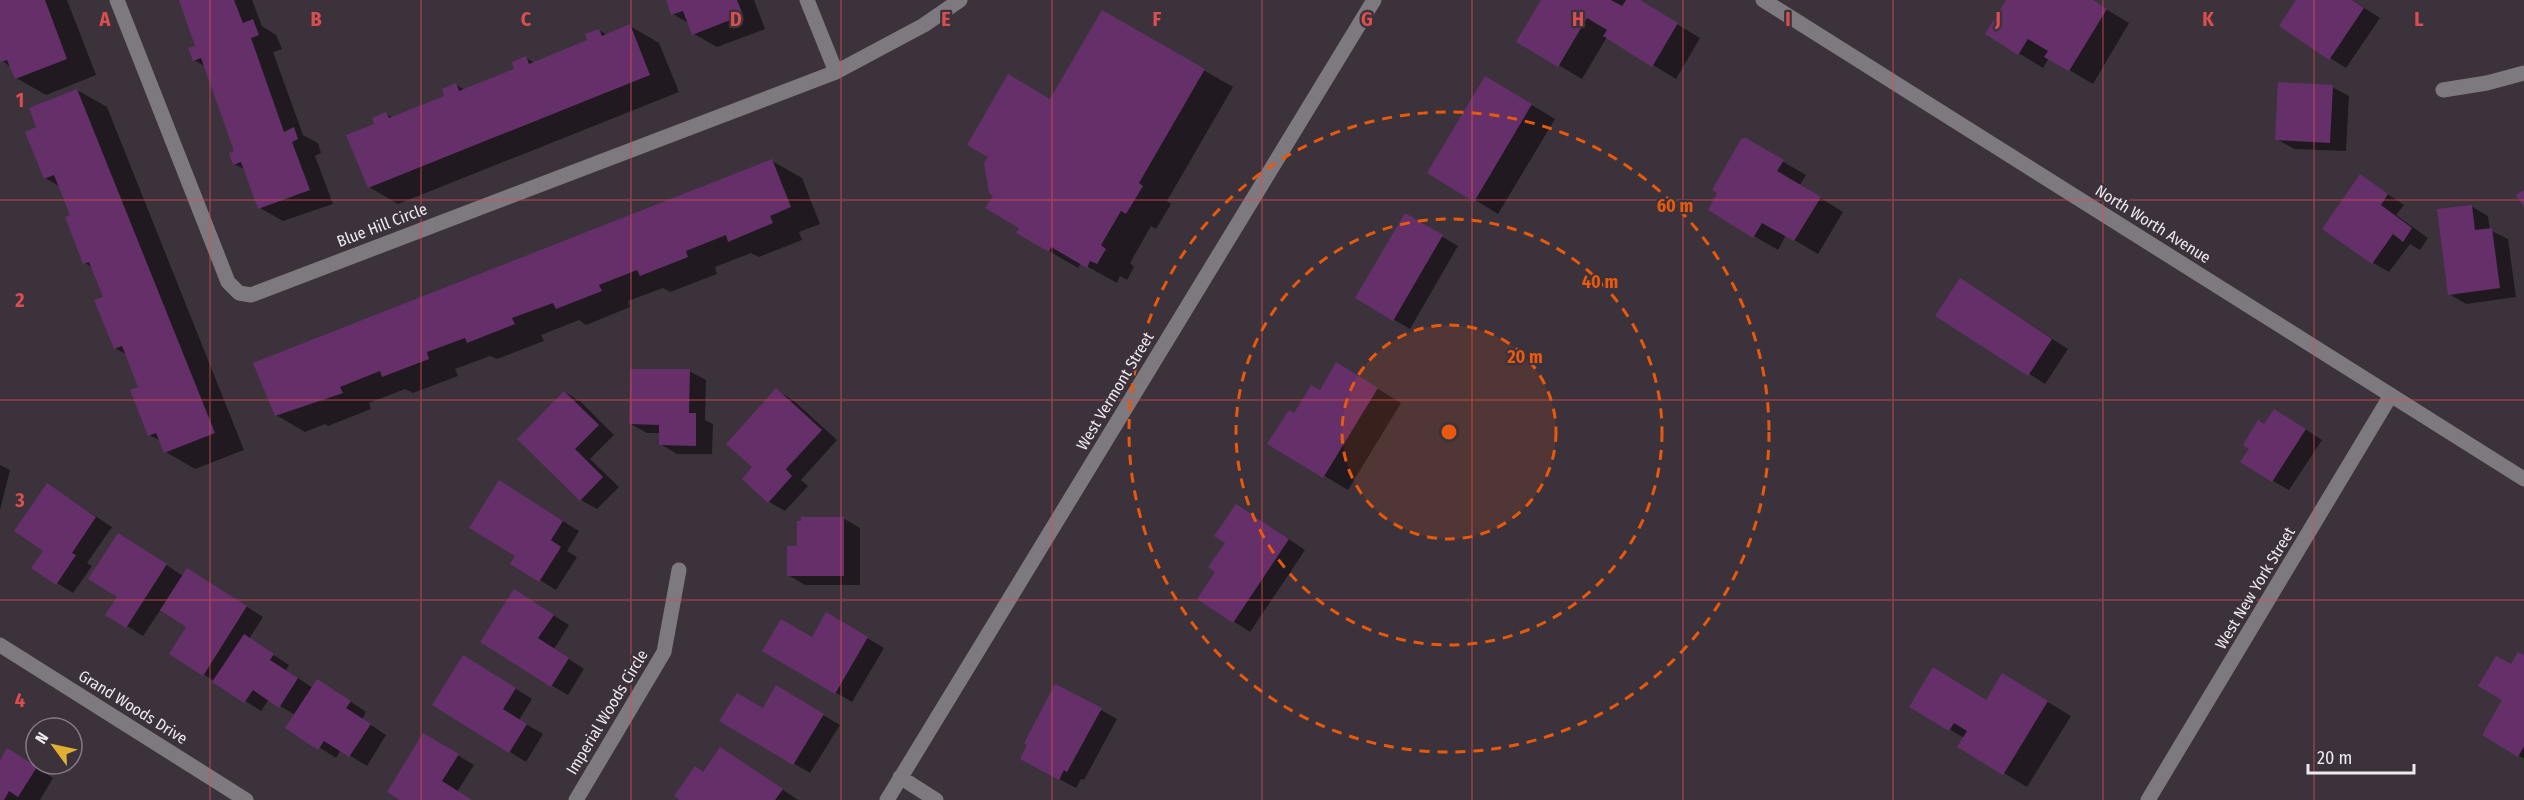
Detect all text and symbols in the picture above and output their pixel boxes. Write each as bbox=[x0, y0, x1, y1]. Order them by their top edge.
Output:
text: A bbox=[99, 7, 112, 31]
text: B bbox=[310, 7, 322, 31]
text: C bbox=[521, 7, 532, 31]
text: D bbox=[730, 7, 742, 31]
text: E bbox=[941, 7, 951, 31]
text: F bbox=[1153, 7, 1162, 31]
text: G bbox=[1361, 7, 1373, 31]
text: H bbox=[1572, 7, 1584, 31]
text: I bbox=[1785, 7, 1791, 31]
text: J bbox=[1994, 7, 2001, 31]
text: K bbox=[2202, 7, 2214, 31]
text: L bbox=[2414, 7, 2424, 31]
text: 1 bbox=[16, 88, 24, 112]
street label: North Worth Avenue bbox=[2092, 181, 2214, 267]
text: 60 m bbox=[1657, 195, 1693, 217]
street label: Blue Hill Circle bbox=[334, 199, 430, 251]
text: 40 m bbox=[1582, 271, 1618, 293]
text: 2 bbox=[14, 288, 25, 312]
street label: West Vermont Street bbox=[1072, 328, 1158, 453]
text: 20 m bbox=[1506, 346, 1543, 368]
centre of rings bbox=[1439, 422, 1459, 442]
text: 3 bbox=[14, 488, 25, 512]
street label: West New York Street bbox=[2211, 523, 2299, 652]
street label: Imperial Woods Circle bbox=[562, 646, 652, 778]
street label: Grand Woods Drive bbox=[75, 666, 191, 748]
text: 4 bbox=[15, 688, 25, 712]
north arrow bbox=[24, 716, 84, 776]
text: N bbox=[31, 729, 52, 747]
scale bar bbox=[2308, 737, 2414, 775]
text: 20 m bbox=[2317, 747, 2352, 769]

